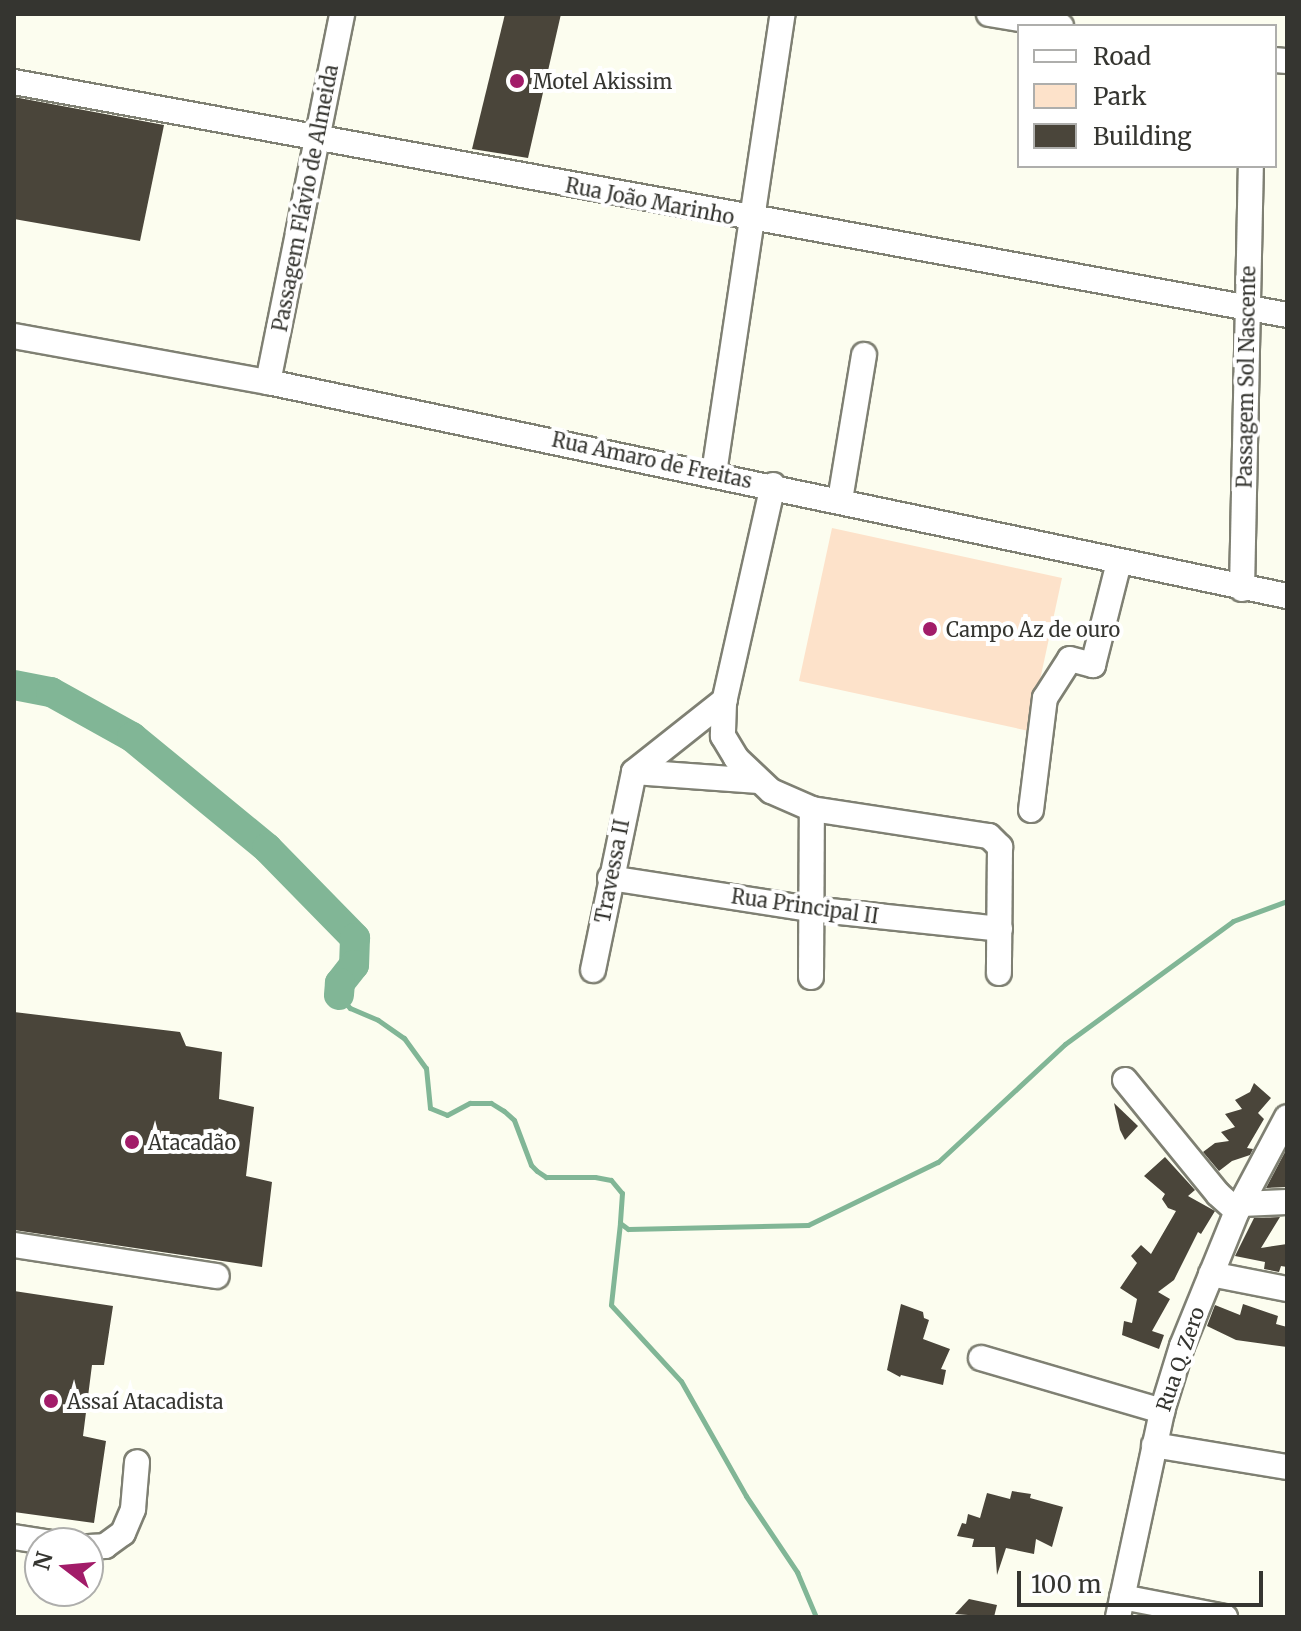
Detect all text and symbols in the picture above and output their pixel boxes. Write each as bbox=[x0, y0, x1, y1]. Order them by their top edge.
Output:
legend bbox=[1017, 24, 1277, 168]
text: Road bbox=[1093, 41, 1151, 72]
street label: Passagem Flávio de Almeida bbox=[267, 62, 343, 334]
place label: Motel Akissim bbox=[533, 69, 672, 93]
marker: Motel Akissim bbox=[508, 72, 526, 90]
text: Park bbox=[1093, 81, 1146, 112]
text: Building bbox=[1093, 121, 1192, 152]
street label: Rua João Marinho bbox=[563, 173, 737, 229]
street label: Passagem Sol Nascente bbox=[1232, 266, 1260, 488]
street label: Rua Amaro de Freitas bbox=[550, 427, 754, 493]
place label: Campo Az de ouro bbox=[946, 617, 1120, 641]
marker: Campo Az de ouro bbox=[921, 620, 939, 638]
street label: Travessa II bbox=[590, 817, 634, 925]
street label: Rua Principal II bbox=[730, 884, 880, 928]
place label: Atacadão bbox=[148, 1130, 236, 1154]
marker: Atacadão bbox=[123, 1133, 141, 1151]
street label: Rua Q. Zero bbox=[1151, 1304, 1209, 1414]
place label: Assaí Atacadista bbox=[67, 1389, 224, 1413]
marker: Assaí Atacadista bbox=[42, 1392, 60, 1410]
north arrow bbox=[24, 1527, 104, 1607]
text: N bbox=[27, 1549, 59, 1573]
scale bar bbox=[1021, 1555, 1267, 1605]
text: 100 m bbox=[1031, 1569, 1101, 1600]

